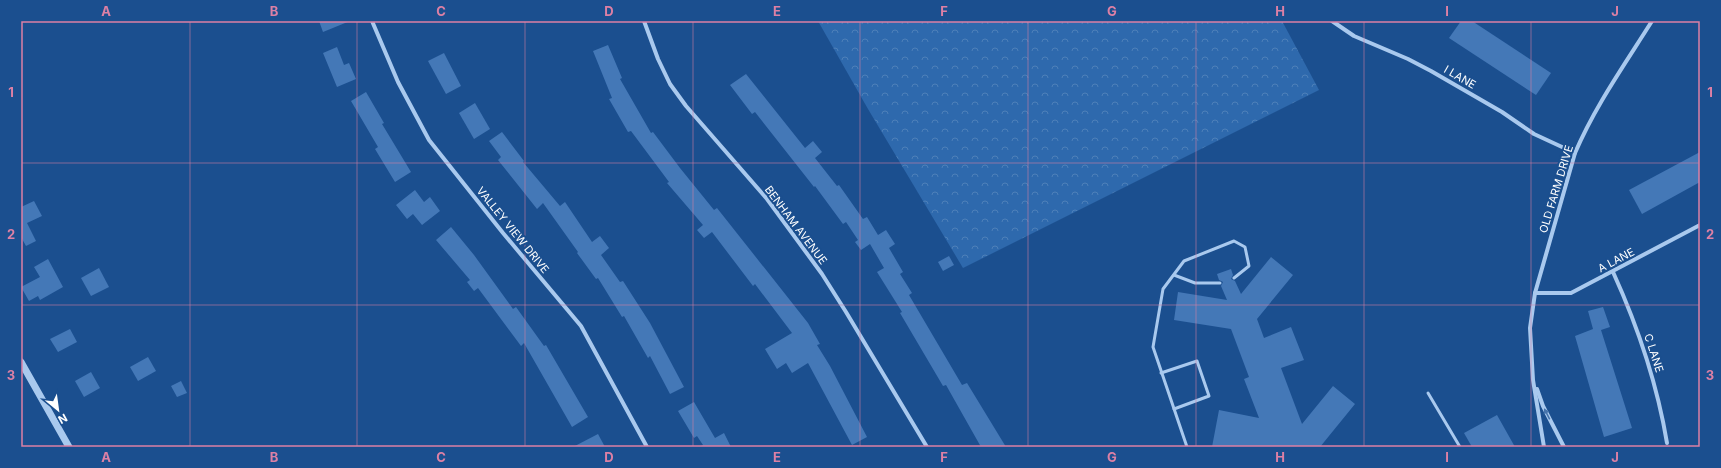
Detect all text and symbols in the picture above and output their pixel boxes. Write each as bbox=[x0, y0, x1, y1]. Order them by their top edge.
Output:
text: A bbox=[101, 3, 111, 19]
text: B bbox=[270, 3, 279, 19]
text: C bbox=[436, 3, 446, 19]
text: D bbox=[604, 3, 614, 19]
text: E bbox=[773, 3, 781, 19]
text: F bbox=[940, 3, 948, 19]
text: G bbox=[1107, 3, 1117, 19]
text: H bbox=[1275, 3, 1285, 19]
text: I bbox=[1445, 3, 1449, 19]
text: J bbox=[1611, 3, 1619, 19]
street label: I LANE bbox=[1441, 62, 1479, 92]
text: 1 bbox=[8, 84, 14, 100]
text: 1 bbox=[1707, 84, 1713, 100]
street label: OLD FARM DRIVE bbox=[1536, 143, 1576, 235]
street label: BENHAM AVENUE bbox=[762, 183, 830, 267]
street label: VALLEY VIEW DRIVE bbox=[474, 184, 552, 276]
text: 2 bbox=[7, 226, 15, 242]
text: 2 bbox=[1706, 226, 1714, 242]
street label: A LANE bbox=[1595, 245, 1637, 275]
street label: C LANE bbox=[1641, 332, 1667, 374]
text: 3 bbox=[7, 367, 15, 383]
text: 3 bbox=[1706, 367, 1714, 383]
north arrow bbox=[38, 390, 78, 430]
one-way arrow bbox=[1544, 408, 1550, 420]
text: N bbox=[56, 411, 70, 427]
text: A bbox=[101, 449, 111, 465]
text: B bbox=[270, 449, 279, 465]
text: C bbox=[436, 449, 446, 465]
text: D bbox=[604, 449, 614, 465]
text: E bbox=[773, 449, 781, 465]
text: F bbox=[940, 449, 948, 465]
text: G bbox=[1107, 449, 1117, 465]
text: H bbox=[1275, 449, 1285, 465]
text: I bbox=[1445, 449, 1449, 465]
text: J bbox=[1611, 449, 1619, 465]

